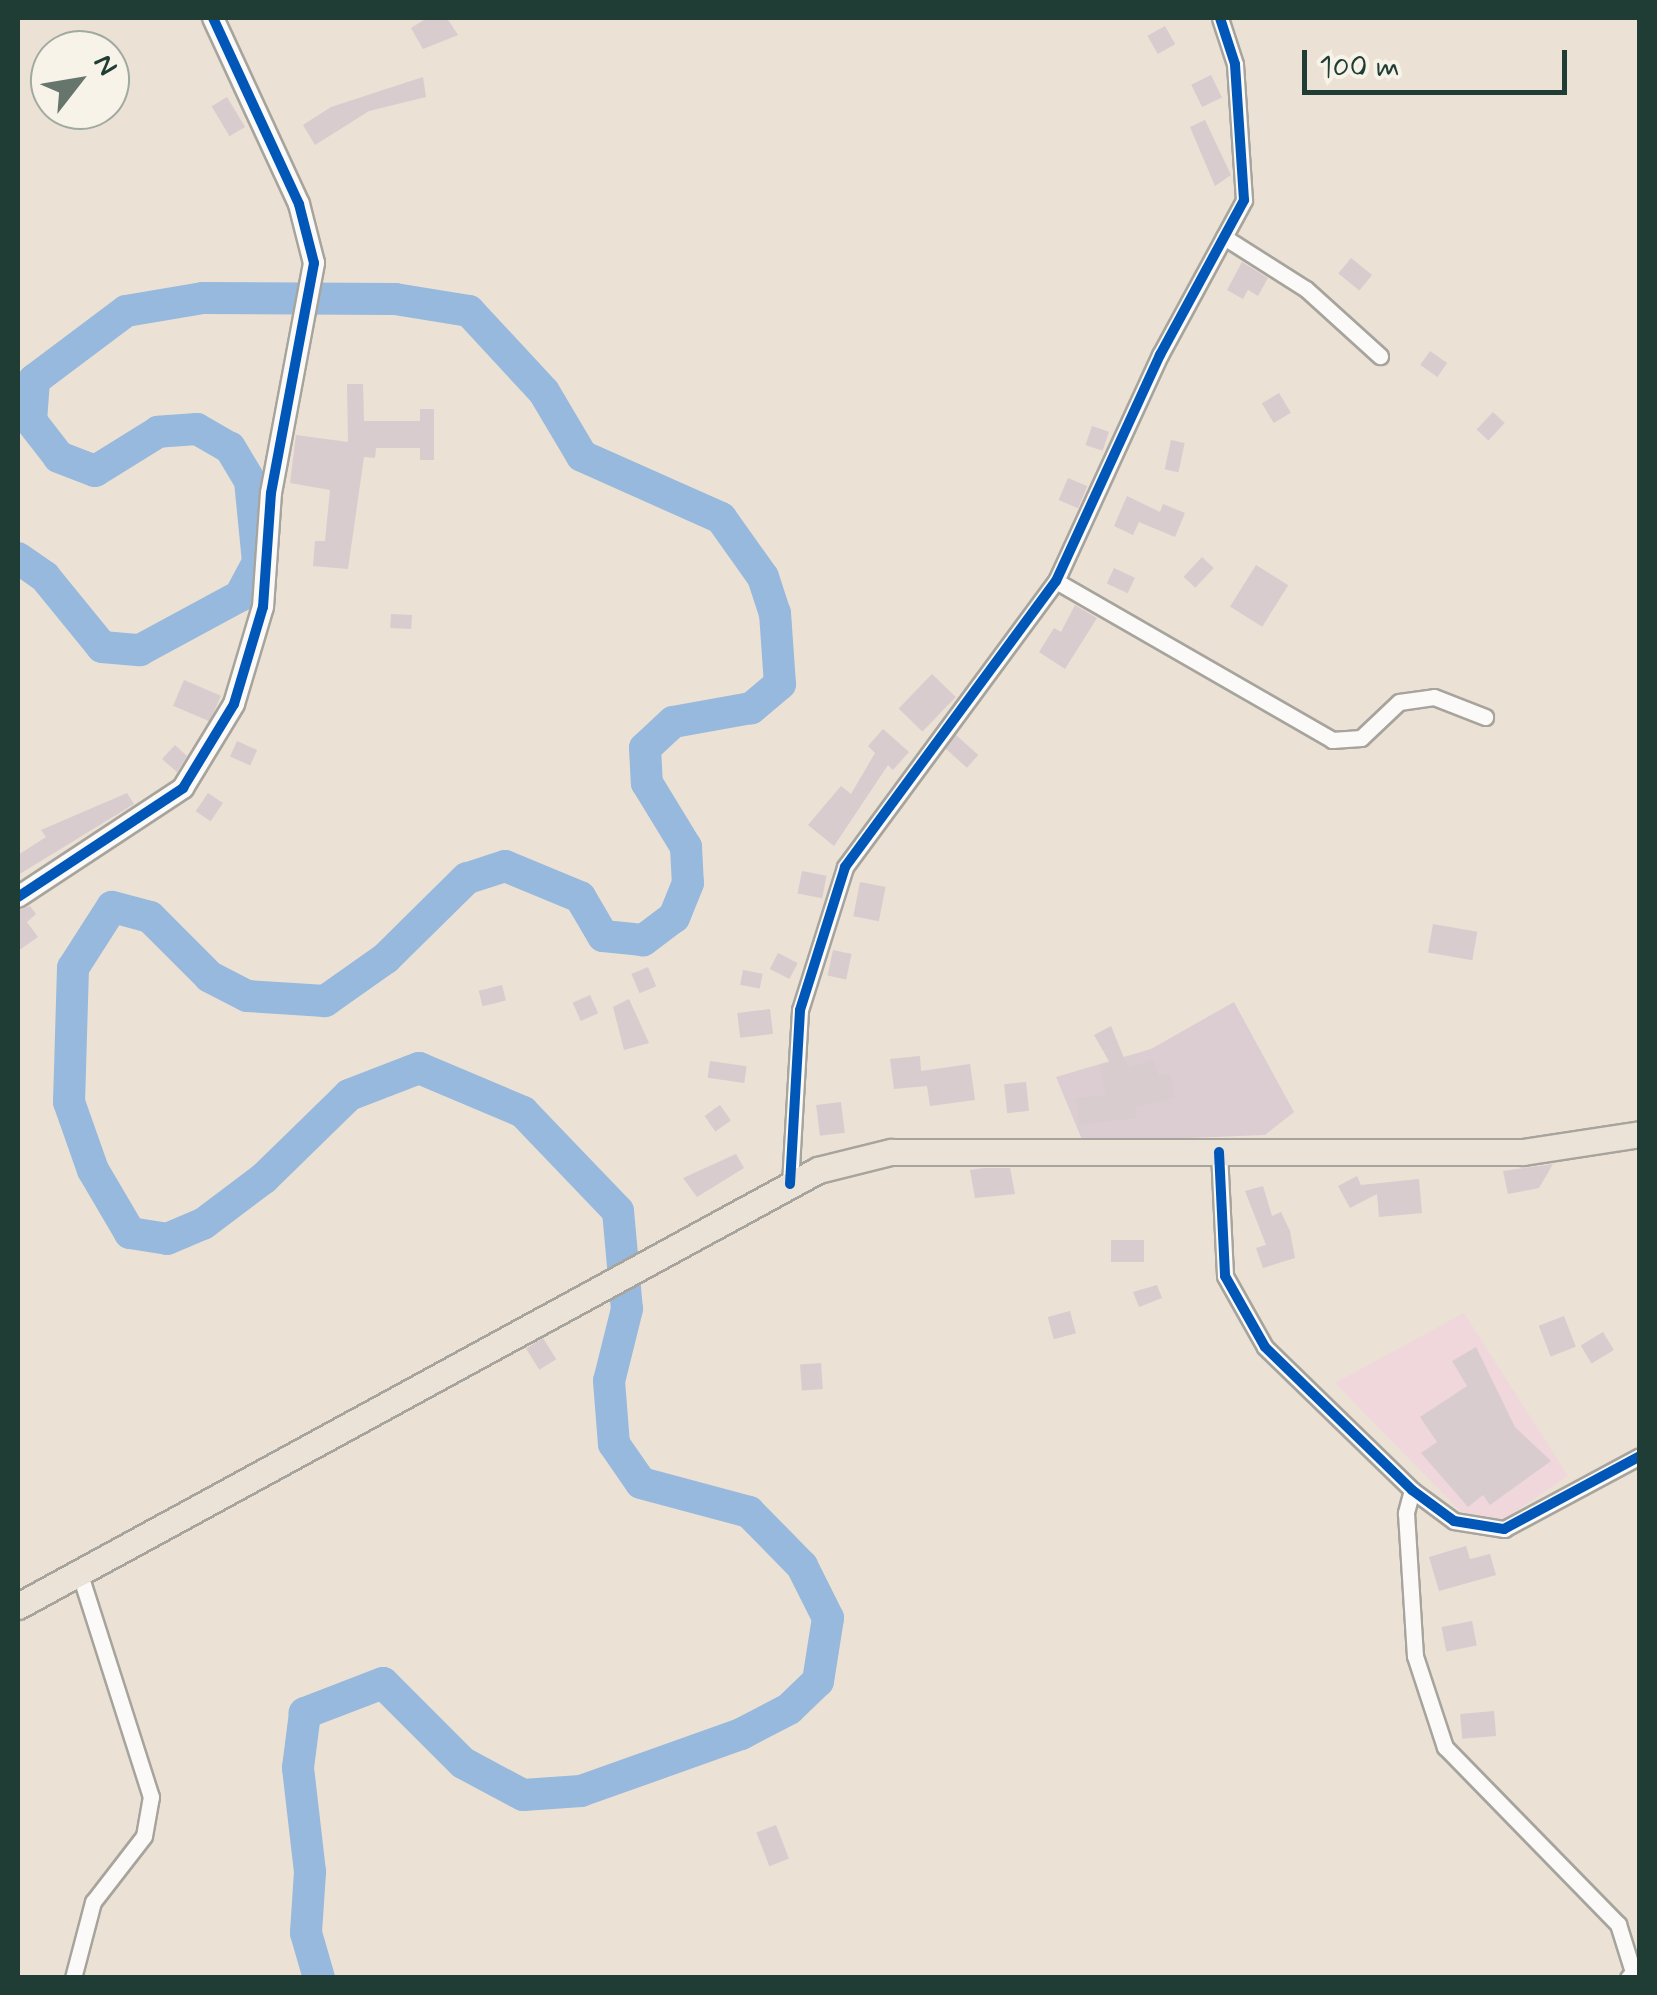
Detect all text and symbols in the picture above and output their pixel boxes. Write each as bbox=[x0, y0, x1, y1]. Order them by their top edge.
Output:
north arrow bbox=[30, 30, 130, 130]
scale bar bbox=[1307, 30, 1572, 92]
text: N bbox=[84, 48, 125, 83]
text: 100 m bbox=[1319, 48, 1400, 87]

